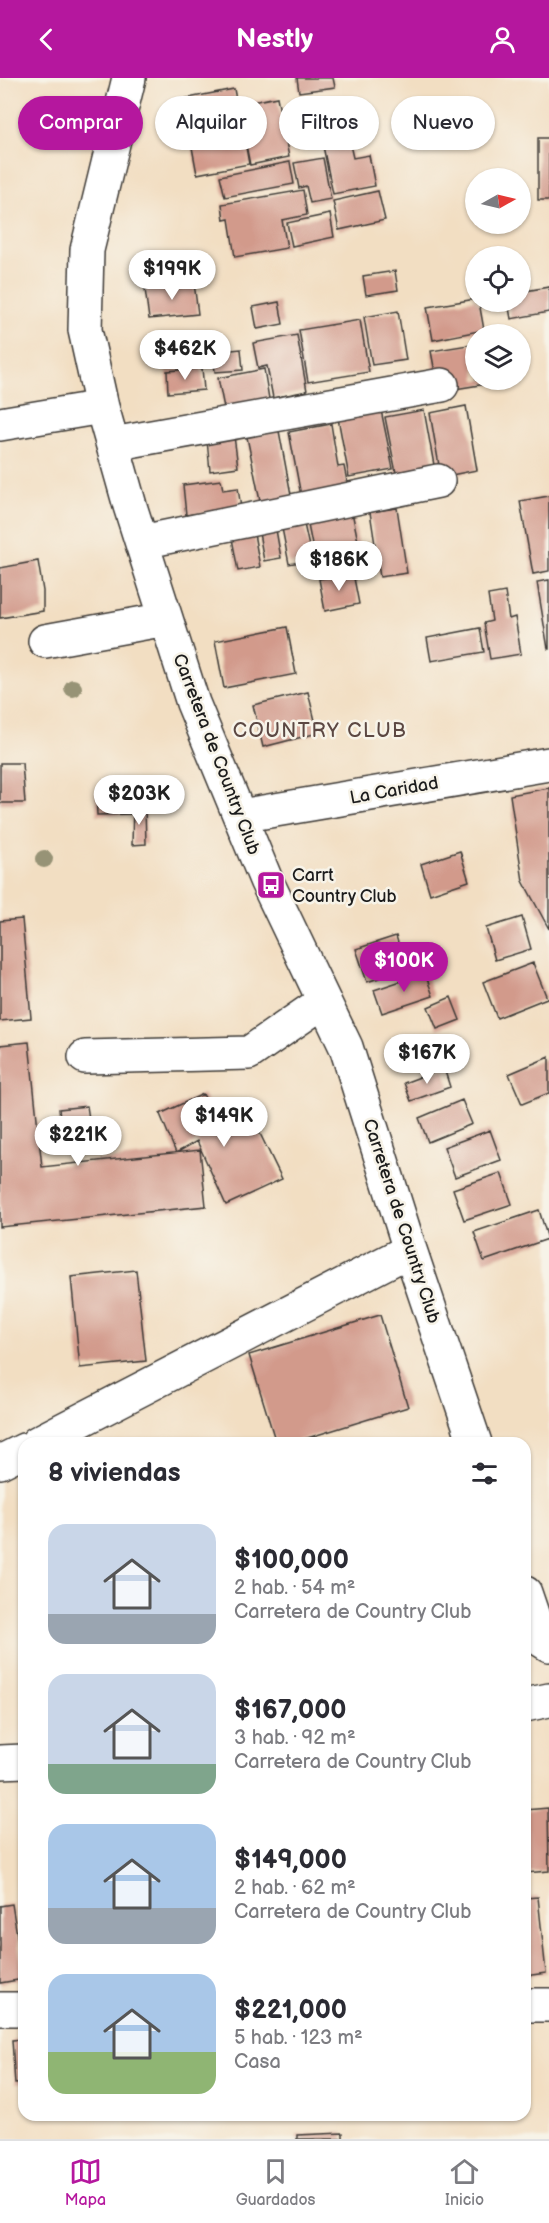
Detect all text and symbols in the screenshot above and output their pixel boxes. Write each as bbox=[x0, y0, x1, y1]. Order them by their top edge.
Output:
icon: back bbox=[30, 23, 63, 56]
text: Nestly bbox=[236, 23, 313, 55]
icon: person bbox=[486, 23, 519, 56]
chip: Comprar bbox=[18, 96, 143, 150]
chip: Alquilar bbox=[155, 96, 267, 150]
chip: Filtros bbox=[279, 96, 379, 150]
chip: Nuevo bbox=[391, 96, 495, 150]
north arrow bbox=[465, 168, 531, 234]
map controls bbox=[465, 168, 531, 390]
button: locate bbox=[465, 246, 531, 312]
pin: $199K bbox=[130, 250, 214, 301]
text: $199K bbox=[143, 257, 201, 281]
button: layers bbox=[465, 324, 531, 390]
pin: $462K bbox=[143, 330, 227, 381]
text: $462K bbox=[154, 337, 216, 361]
pin: $186K bbox=[297, 541, 381, 592]
text: $186K bbox=[309, 548, 369, 572]
street label: Carretera de Country Club bbox=[168, 651, 265, 858]
district label: COUNTRY CLUB bbox=[233, 719, 407, 743]
street label: La Caridad bbox=[348, 772, 440, 809]
pin: $203K bbox=[97, 775, 181, 826]
text: $203K bbox=[108, 782, 170, 806]
place label: Carrt Country Club bbox=[292, 865, 397, 907]
bus stop icon: Carrt Country Club bbox=[255, 869, 287, 901]
pin: $100K bbox=[362, 942, 446, 993]
text: $100K bbox=[374, 949, 434, 973]
pin: $167K bbox=[385, 1034, 469, 1085]
text: $167K bbox=[398, 1041, 456, 1065]
pin: $149K bbox=[182, 1097, 266, 1148]
text: $149K bbox=[195, 1104, 253, 1128]
pin: $221K bbox=[36, 1116, 120, 1167]
street label: Carretera de Country Club bbox=[359, 1116, 445, 1326]
text: $221K bbox=[49, 1123, 107, 1147]
icon: filters bbox=[468, 1457, 501, 1490]
text: 8 viviendas bbox=[48, 1458, 180, 1489]
text: $100,000 bbox=[234, 1545, 349, 1576]
icon: home bbox=[96, 1548, 168, 1620]
text: 2 hab. · 54 m² bbox=[234, 1576, 355, 1600]
text: Carretera de Country Club bbox=[234, 1600, 471, 1624]
text: $167,000 bbox=[234, 1695, 347, 1726]
icon: home bbox=[96, 1698, 168, 1770]
text: 3 hab. · 92 m² bbox=[234, 1726, 356, 1750]
text: Carretera de Country Club bbox=[234, 1750, 471, 1774]
text: $149,000 bbox=[234, 1845, 347, 1876]
icon: home bbox=[96, 1848, 168, 1920]
text: 2 hab. · 62 m² bbox=[234, 1876, 356, 1900]
text: Carretera de Country Club bbox=[234, 1900, 471, 1924]
text: $221,000 bbox=[234, 1995, 347, 2026]
icon: home bbox=[96, 1998, 168, 2070]
text: 5 hab. · 123 m² bbox=[234, 2026, 363, 2050]
text: Casa bbox=[234, 2050, 281, 2074]
tab: Mapa bbox=[65, 2155, 106, 2210]
tab: Guardados bbox=[236, 2155, 315, 2210]
tab: Inicio bbox=[445, 2155, 484, 2210]

